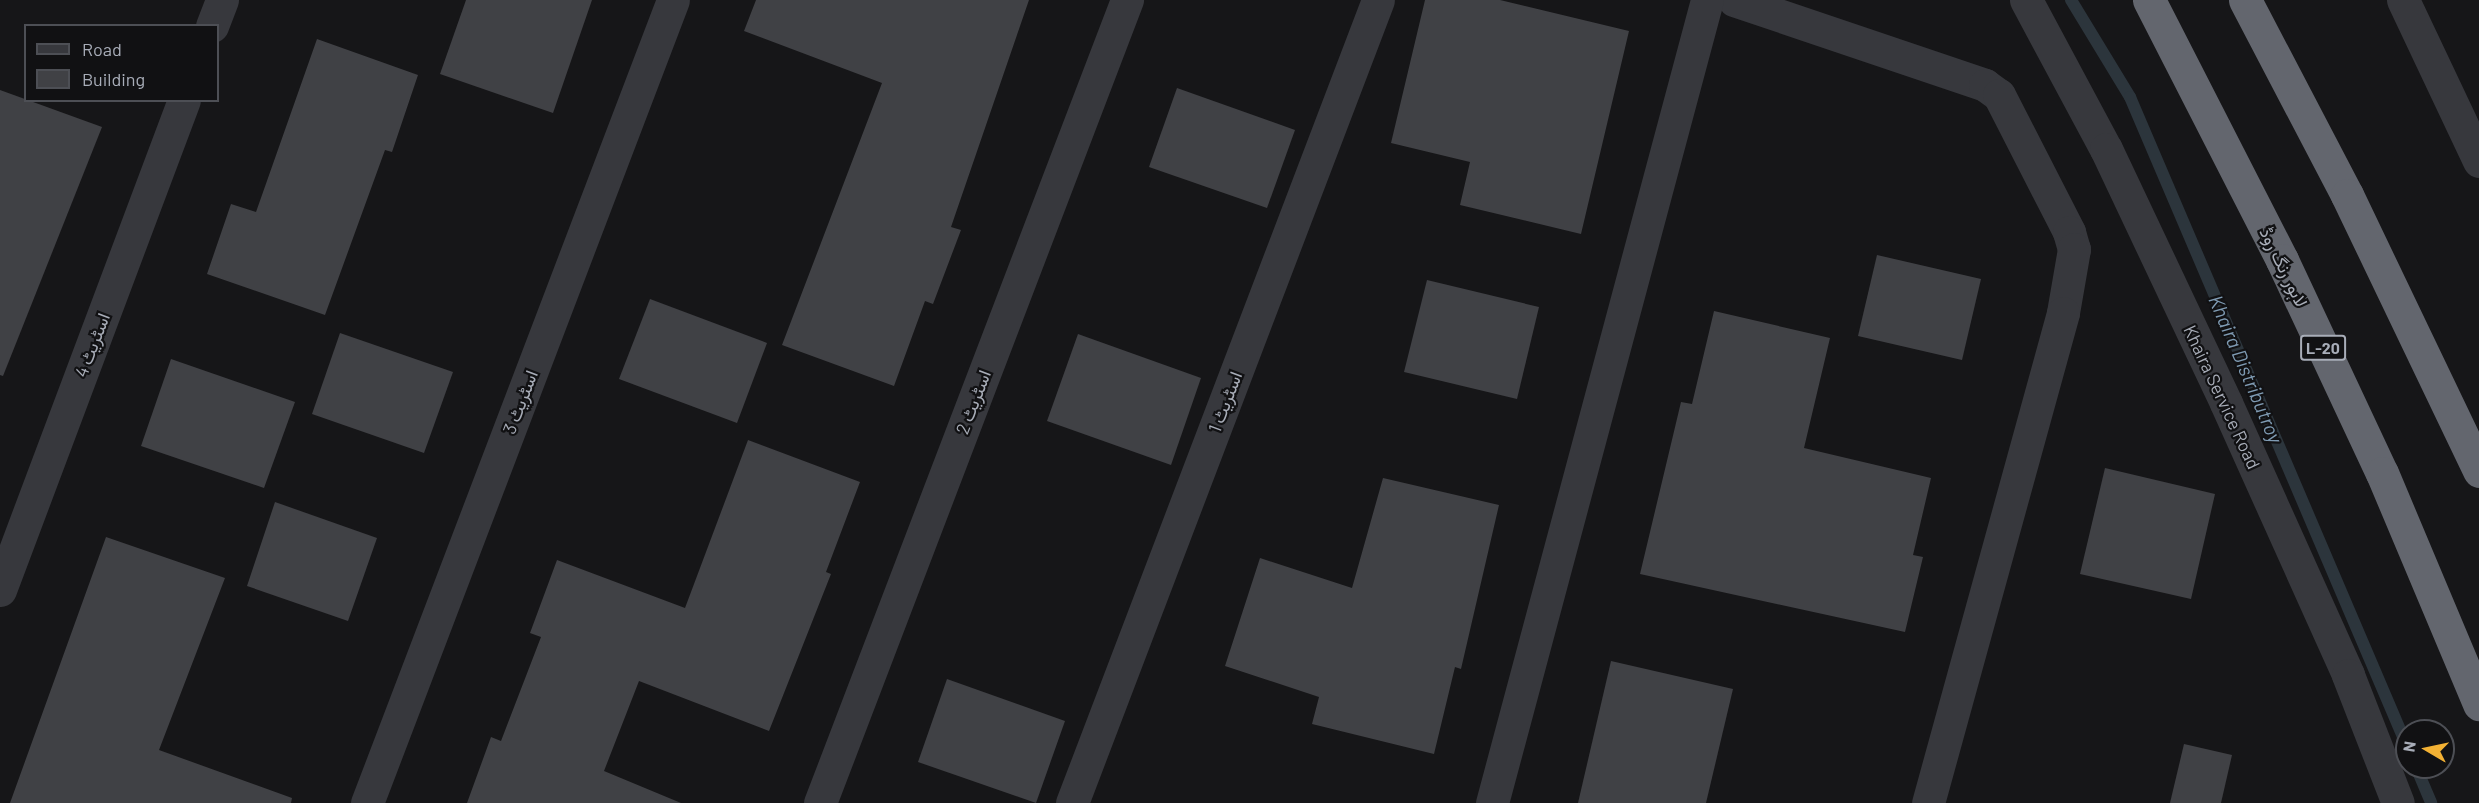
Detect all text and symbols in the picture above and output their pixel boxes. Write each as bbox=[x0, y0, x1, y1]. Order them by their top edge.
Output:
legend bbox=[24, 24, 219, 102]
text: Road bbox=[82, 38, 122, 60]
text: Building bbox=[82, 68, 145, 90]
street label: لاہور رنگ روڈ bbox=[2255, 224, 2313, 310]
water label: Khaira Distributroy bbox=[2204, 291, 2288, 447]
street label: اسٹریٹ 4 bbox=[70, 310, 114, 380]
street label: Khaira Service Road bbox=[2179, 322, 2265, 472]
road number: L-20 bbox=[2299, 335, 2347, 361]
street label: اسٹریٹ 3 bbox=[498, 367, 542, 437]
street label: اسٹریٹ 2 bbox=[951, 367, 995, 437]
street label: اسٹریٹ 1 bbox=[1204, 368, 1246, 436]
north arrow bbox=[2395, 719, 2455, 779]
text: N bbox=[2398, 740, 2419, 753]

